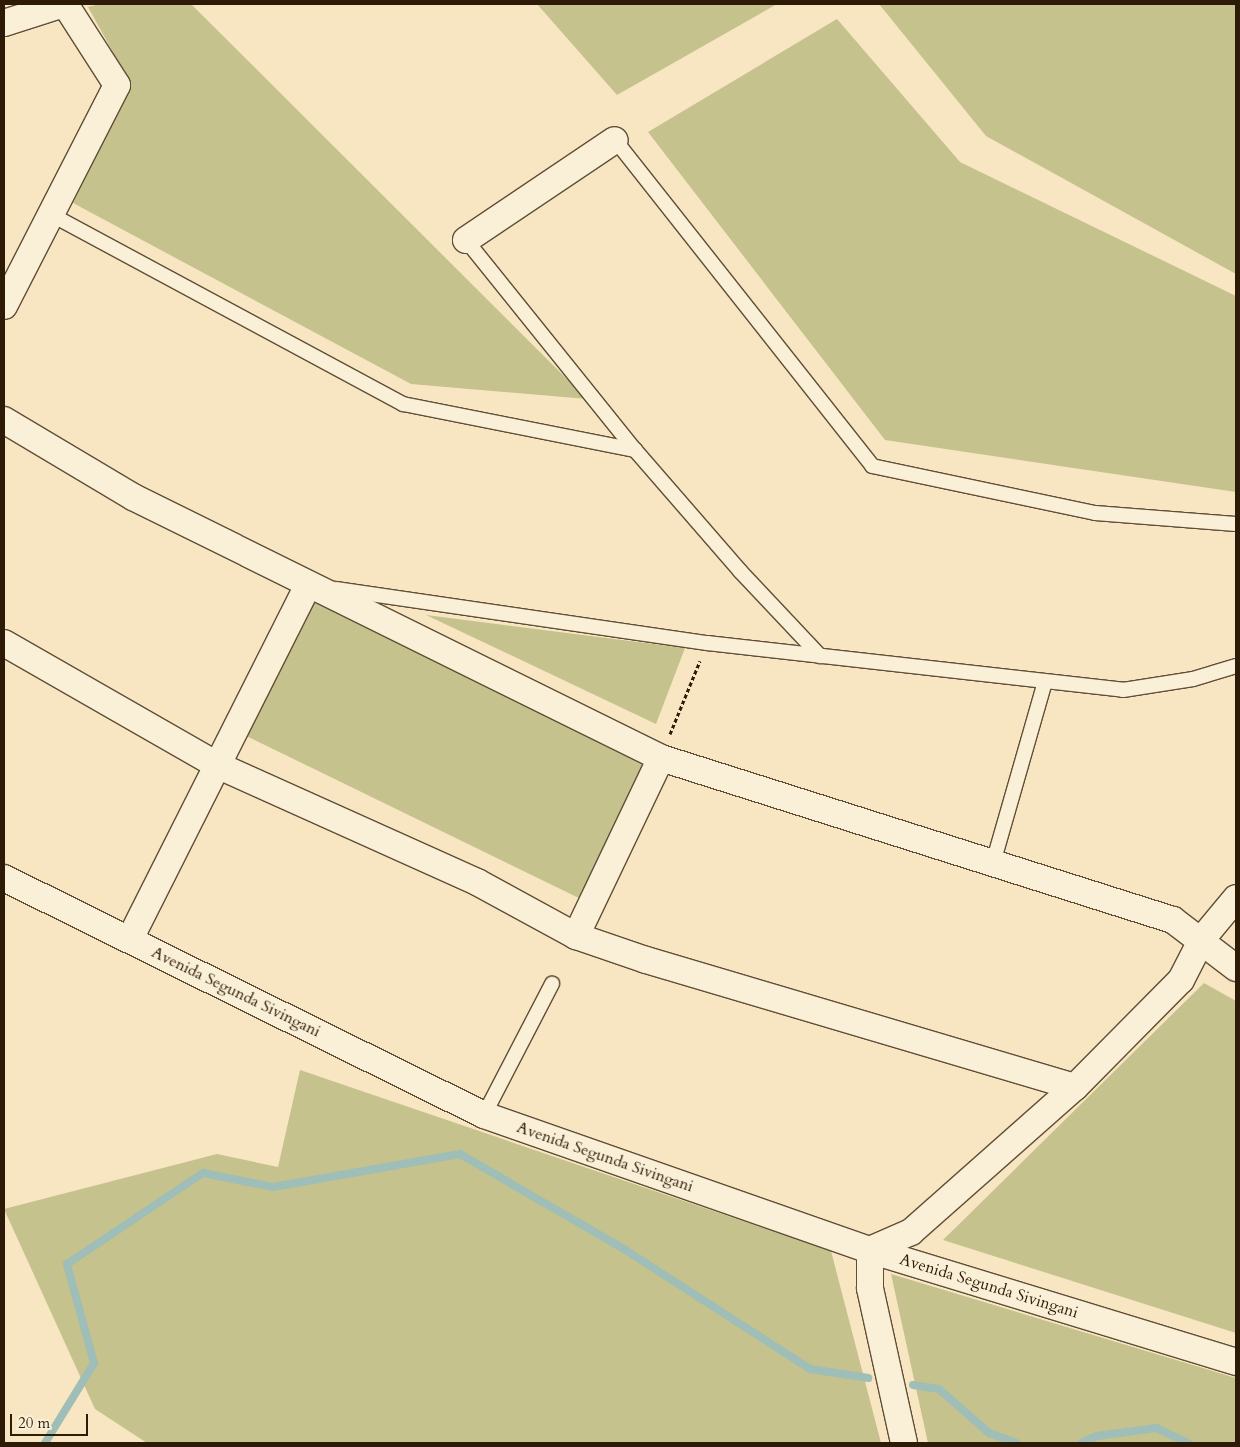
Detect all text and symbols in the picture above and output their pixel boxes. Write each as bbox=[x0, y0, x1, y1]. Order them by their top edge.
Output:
street label: Avenida Segunda Sivingani bbox=[148, 943, 324, 1041]
street label: Avenida Segunda Sivingani bbox=[514, 1118, 696, 1196]
street label: Avenida Segunda Sivingani bbox=[897, 1250, 1081, 1322]
scale bar bbox=[12, 1404, 90, 1436]
text: 20 m bbox=[18, 1413, 50, 1433]

